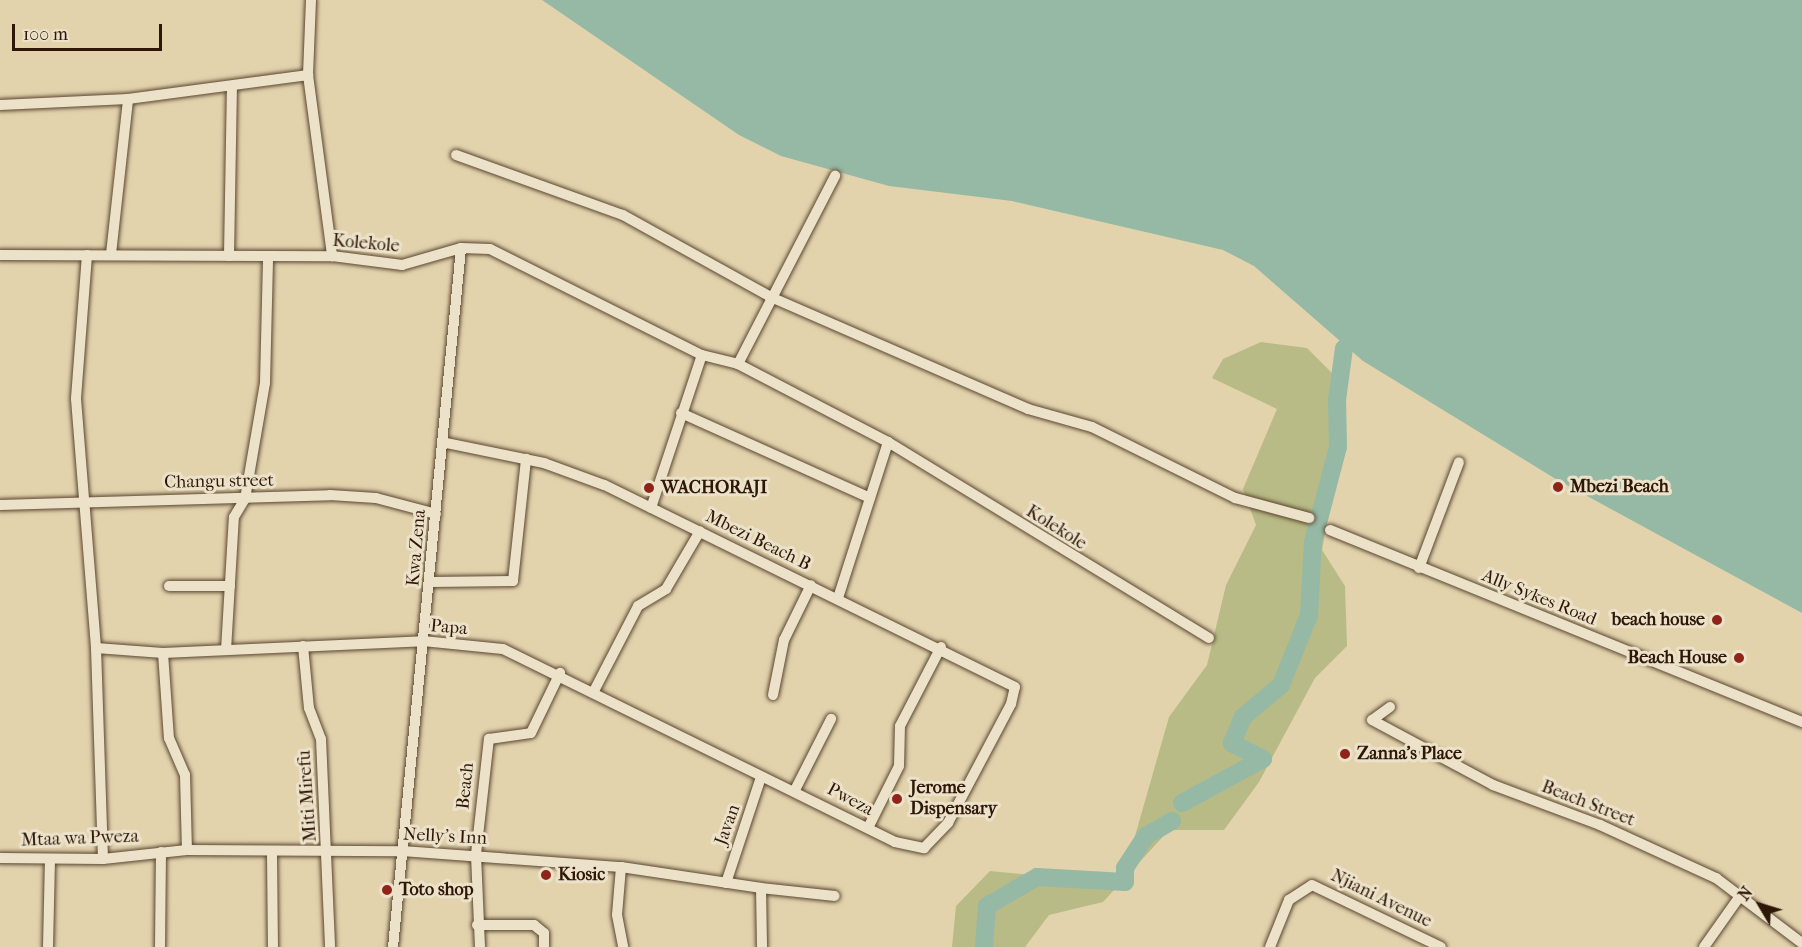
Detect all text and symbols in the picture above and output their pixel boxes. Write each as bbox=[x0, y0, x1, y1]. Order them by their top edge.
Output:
scale bar bbox=[15, 12, 165, 50]
text: 100 m bbox=[23, 24, 68, 45]
street label: Kolekole bbox=[332, 230, 400, 258]
street label: Changu street bbox=[164, 470, 274, 494]
place label: Mbezi Beach bbox=[1570, 476, 1669, 498]
place label: WACHORAJI bbox=[661, 477, 767, 499]
marker: Mbezi Beach bbox=[1551, 480, 1565, 494]
marker: WACHORAJI bbox=[642, 481, 656, 495]
street label: Kolekole bbox=[1022, 501, 1090, 555]
street label: Mbezi Beach B bbox=[702, 506, 814, 576]
street label: Kwa Zena bbox=[403, 509, 431, 587]
street label: Ally Sykes Road bbox=[1479, 565, 1599, 631]
place label: beach house bbox=[1612, 609, 1705, 631]
marker: beach house bbox=[1710, 613, 1724, 627]
street label: Papa bbox=[430, 616, 468, 640]
place label: Beach House bbox=[1628, 647, 1727, 669]
marker: Beach House bbox=[1732, 651, 1746, 665]
place label: Zanna's Place bbox=[1357, 743, 1462, 765]
marker: Zanna's Place bbox=[1338, 747, 1352, 761]
street label: Miti Mirefu bbox=[294, 749, 322, 843]
street label: Beach bbox=[453, 762, 479, 810]
street label: Beach Street bbox=[1538, 776, 1638, 832]
place label: Jerome Dispensary bbox=[910, 778, 997, 820]
street label: Pweza bbox=[823, 779, 877, 821]
marker: Jerome Dispensary bbox=[888, 790, 906, 808]
street label: Javan bbox=[711, 802, 745, 848]
street label: Nelly's Inn bbox=[403, 824, 487, 850]
street label: Mtaa wa Pweza bbox=[21, 826, 139, 852]
place label: Kiosic bbox=[558, 864, 605, 886]
street label: Njiani Avenue bbox=[1327, 865, 1435, 933]
marker: Kiosic bbox=[539, 868, 553, 882]
north arrow bbox=[1730, 875, 1790, 935]
place label: Toto shop bbox=[399, 879, 473, 901]
marker: Toto shop bbox=[380, 883, 394, 897]
text: N bbox=[1734, 883, 1757, 904]

